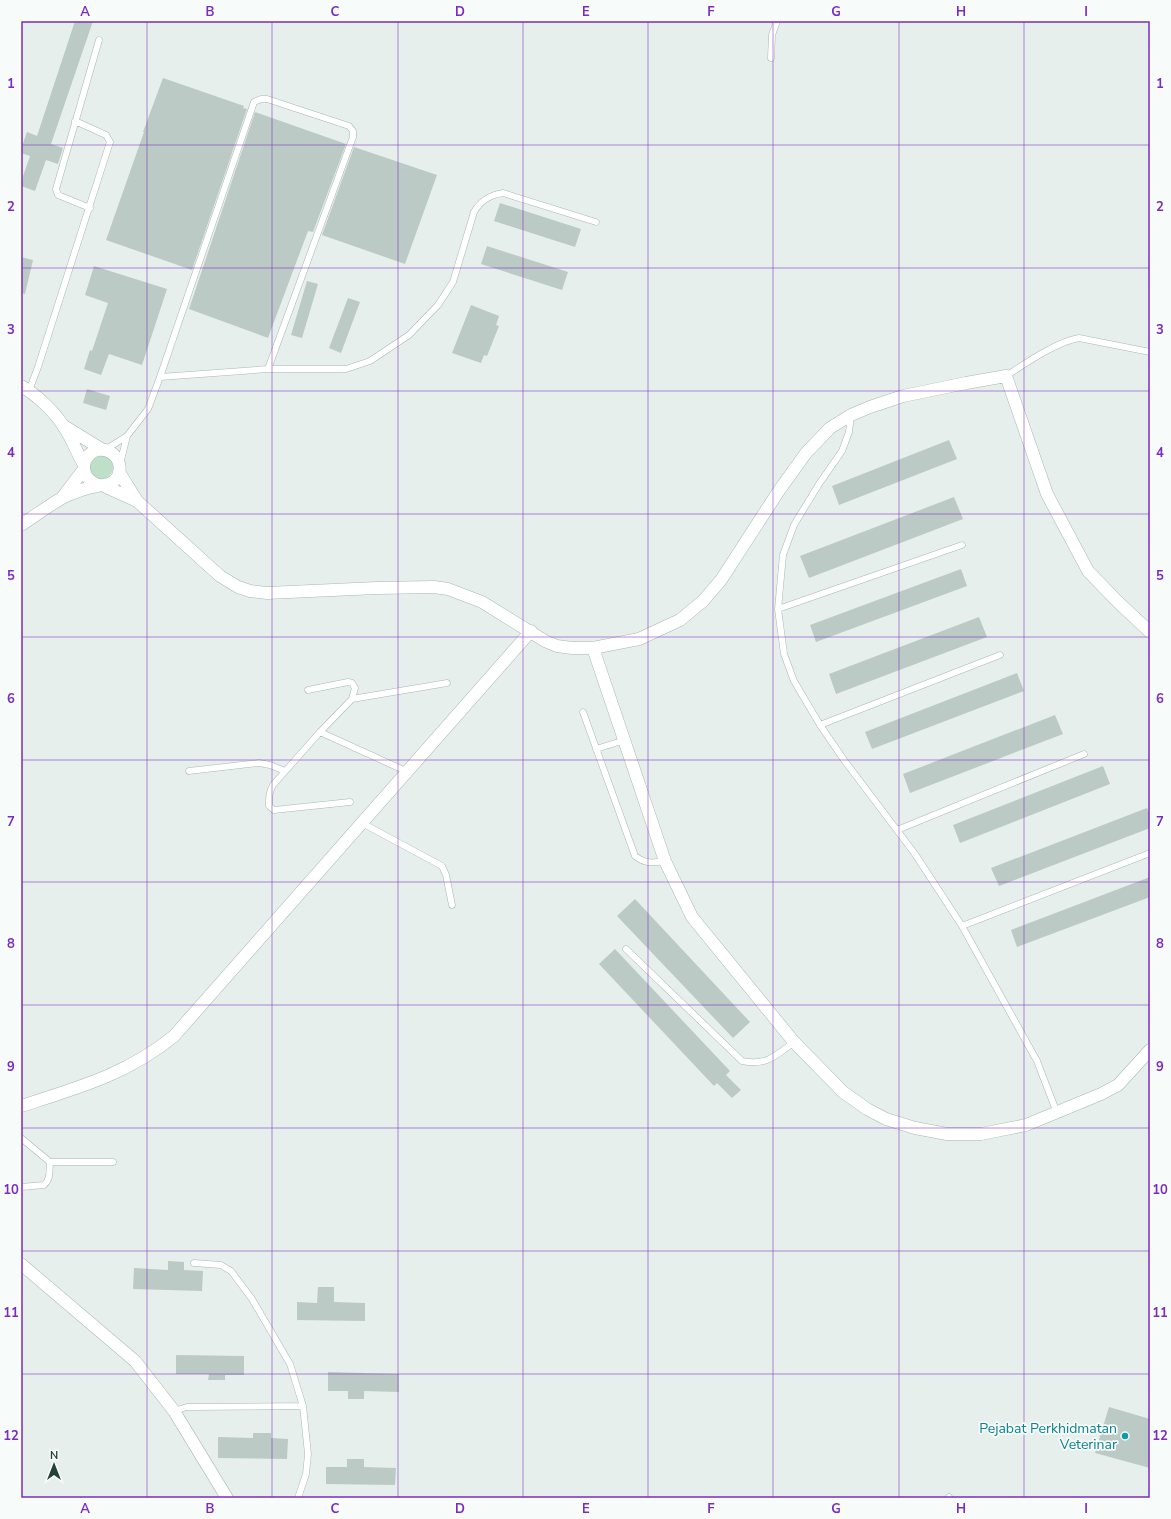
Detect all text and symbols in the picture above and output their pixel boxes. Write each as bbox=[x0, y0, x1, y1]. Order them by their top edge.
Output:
text: A bbox=[80, 3, 90, 21]
text: B bbox=[206, 3, 215, 21]
text: C bbox=[331, 3, 340, 21]
text: D bbox=[455, 3, 465, 21]
text: E bbox=[582, 3, 590, 21]
text: F bbox=[707, 3, 715, 21]
text: G bbox=[831, 3, 841, 21]
text: H bbox=[956, 3, 966, 21]
text: I bbox=[1084, 3, 1088, 21]
text: 1 bbox=[7, 75, 15, 93]
text: 1 bbox=[1156, 75, 1164, 93]
text: 2 bbox=[7, 198, 15, 216]
text: 2 bbox=[1156, 198, 1164, 216]
text: 3 bbox=[7, 321, 15, 339]
text: 3 bbox=[1156, 321, 1164, 339]
text: 4 bbox=[7, 444, 15, 462]
text: 4 bbox=[1156, 444, 1164, 462]
text: 5 bbox=[7, 567, 15, 585]
text: 5 bbox=[1156, 567, 1164, 585]
text: 6 bbox=[7, 690, 15, 708]
text: 6 bbox=[1156, 690, 1164, 708]
text: 7 bbox=[7, 813, 15, 831]
text: 7 bbox=[1156, 813, 1164, 831]
text: 8 bbox=[7, 935, 15, 953]
text: 8 bbox=[1156, 935, 1164, 953]
text: 9 bbox=[7, 1058, 15, 1076]
text: 9 bbox=[1156, 1058, 1164, 1076]
text: 10 bbox=[3, 1181, 19, 1199]
text: 10 bbox=[1152, 1181, 1168, 1199]
text: 11 bbox=[3, 1304, 19, 1322]
text: 11 bbox=[1152, 1304, 1168, 1322]
place label: Pejabat Perkhidmatan Veterinar bbox=[979, 1419, 1117, 1454]
text: 12 bbox=[3, 1427, 19, 1445]
text: 12 bbox=[1152, 1427, 1168, 1445]
marker: Pejabat Perkhidmatan Veterinar bbox=[1120, 1431, 1130, 1441]
north arrow bbox=[34, 1445, 74, 1485]
text: N bbox=[50, 1448, 58, 1463]
text: A bbox=[80, 1500, 90, 1518]
text: B bbox=[206, 1500, 215, 1518]
text: C bbox=[331, 1500, 340, 1518]
text: D bbox=[455, 1500, 465, 1518]
text: E bbox=[582, 1500, 590, 1518]
text: F bbox=[707, 1500, 715, 1518]
text: G bbox=[831, 1500, 841, 1518]
text: H bbox=[956, 1500, 966, 1518]
text: I bbox=[1084, 1500, 1088, 1518]

